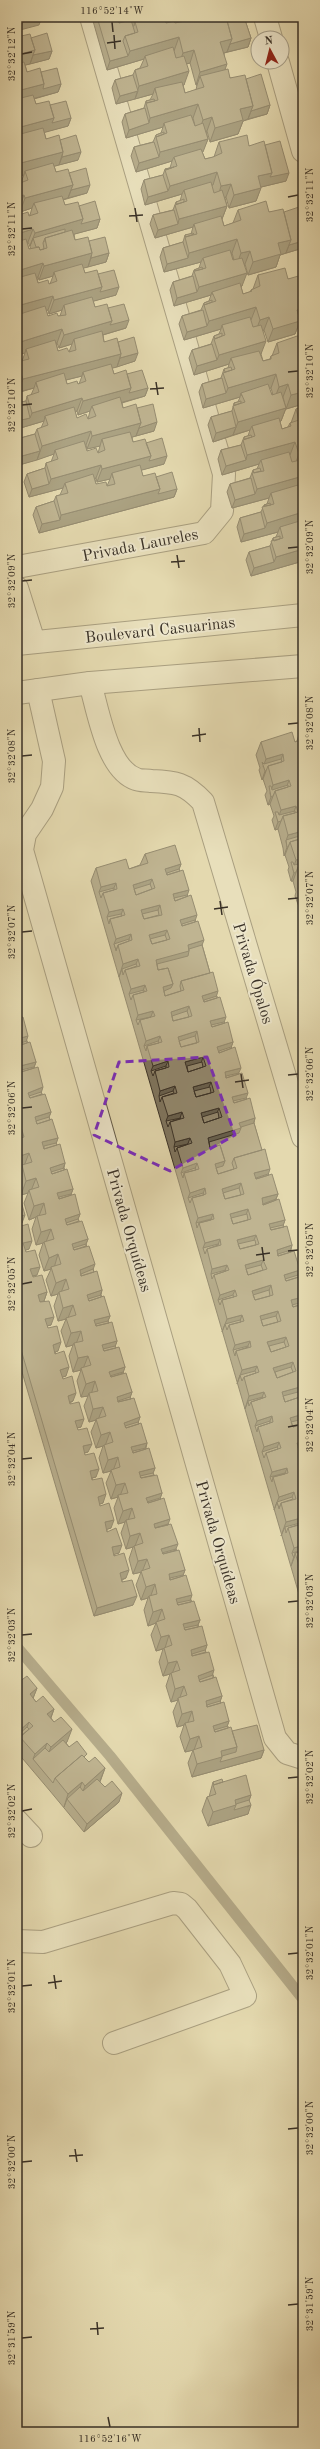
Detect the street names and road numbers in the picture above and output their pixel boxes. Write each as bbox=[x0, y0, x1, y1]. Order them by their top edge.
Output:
street label: Privada Laureles bbox=[81, 527, 200, 565]
street label: Boulevard Casuarinas bbox=[84, 615, 236, 647]
street label: Privada Ópalos bbox=[229, 920, 280, 1026]
street label: Privada Orquídeas bbox=[103, 1167, 153, 1294]
street label: Privada Orquídeas bbox=[192, 1479, 242, 1606]

